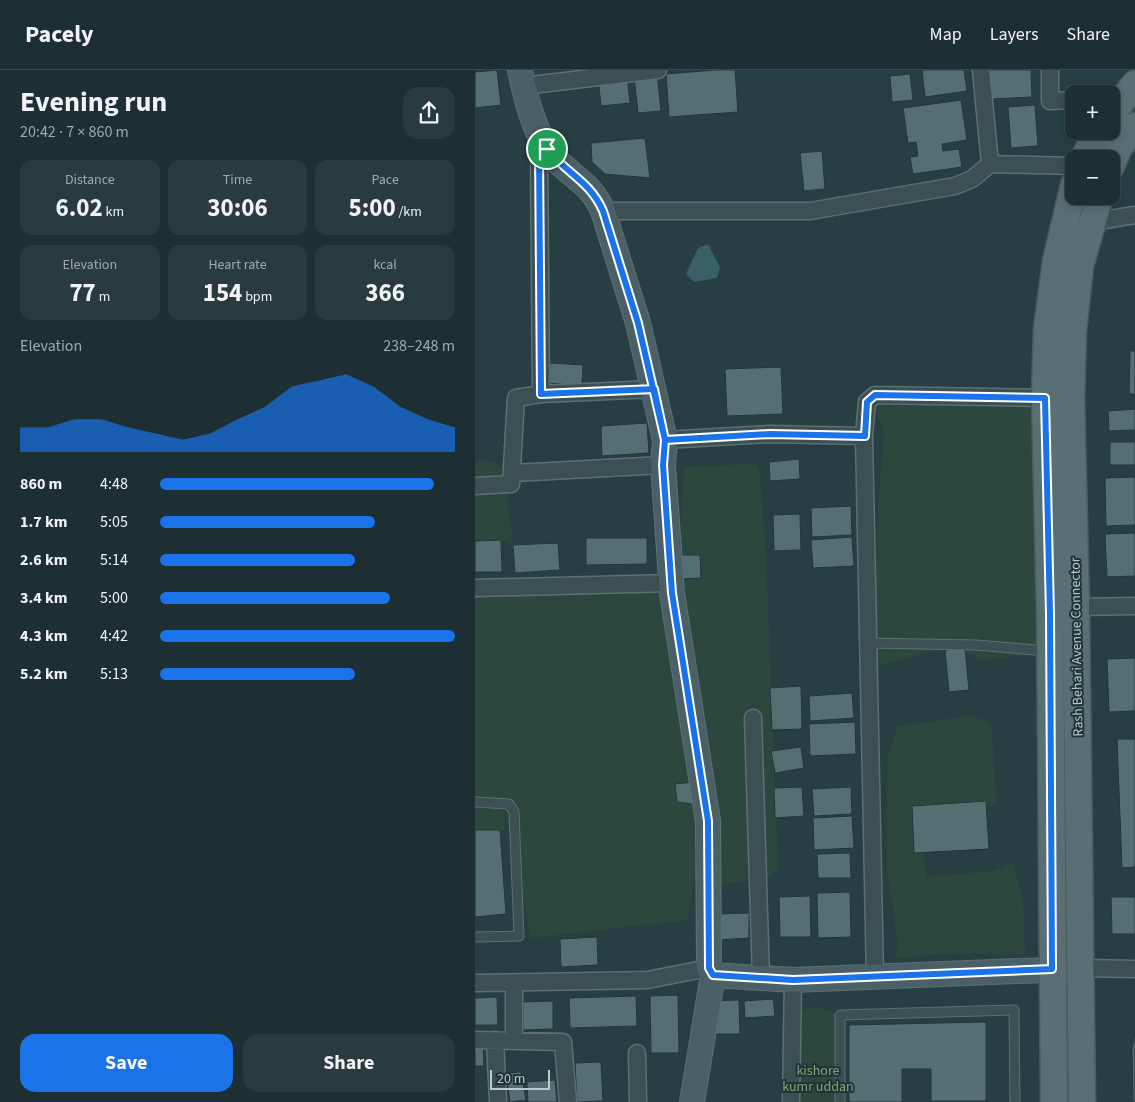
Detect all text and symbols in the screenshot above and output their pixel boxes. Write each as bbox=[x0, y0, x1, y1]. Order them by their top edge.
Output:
text: Pacely bbox=[25, 17, 94, 52]
text: Map bbox=[930, 22, 962, 47]
text: Layers bbox=[990, 22, 1039, 47]
text: Share bbox=[1067, 22, 1110, 47]
text: Evening run bbox=[20, 82, 167, 122]
map controls bbox=[1065, 85, 1120, 205]
button: + bbox=[1065, 85, 1120, 140]
button: share bbox=[403, 87, 455, 139]
text: 20:42 · 7 × 860 m bbox=[20, 121, 129, 143]
pin bbox=[526, 128, 568, 170]
icon: arrive bbox=[533, 135, 561, 163]
button: − bbox=[1065, 150, 1120, 205]
text: Distance bbox=[65, 170, 115, 190]
text: Time bbox=[223, 170, 252, 190]
text: Pace bbox=[371, 170, 399, 190]
text: 6.02 bbox=[56, 190, 103, 226]
text: 30:06 bbox=[207, 190, 268, 226]
text: 5:00 bbox=[348, 190, 396, 226]
text: km bbox=[103, 202, 124, 222]
text: /km bbox=[396, 202, 422, 222]
text: Elevation bbox=[63, 255, 117, 275]
text: Heart rate bbox=[208, 255, 267, 275]
text: kcal bbox=[373, 255, 397, 275]
text: 77 bbox=[69, 275, 96, 311]
text: 154 bbox=[203, 275, 242, 311]
text: 366 bbox=[365, 275, 405, 311]
text: m bbox=[96, 287, 110, 307]
text: bpm bbox=[242, 287, 272, 307]
text: Elevation bbox=[20, 335, 82, 357]
text: 238–248 m bbox=[383, 335, 455, 357]
text: 860 m bbox=[20, 473, 62, 495]
text: 4:48 bbox=[100, 473, 128, 495]
text: 1.7 km bbox=[20, 511, 67, 533]
text: 5:05 bbox=[100, 511, 128, 533]
text: 2.6 km bbox=[20, 549, 67, 571]
text: 5:14 bbox=[100, 549, 128, 571]
street label: Rash Behari Avenue Connector bbox=[1065, 557, 1089, 737]
text: 3.4 km bbox=[20, 587, 67, 609]
text: 5:00 bbox=[100, 587, 128, 609]
text: 4.3 km bbox=[20, 625, 67, 647]
text: 4:42 bbox=[100, 625, 128, 647]
text: 5.2 km bbox=[20, 663, 67, 685]
text: 5:13 bbox=[100, 663, 128, 685]
button: Save bbox=[20, 1034, 233, 1092]
button: Share bbox=[243, 1034, 455, 1092]
park label: kishore kumr uddan bbox=[782, 1061, 854, 1097]
scale bar bbox=[490, 1067, 550, 1090]
text: 20 m bbox=[497, 1069, 525, 1089]

